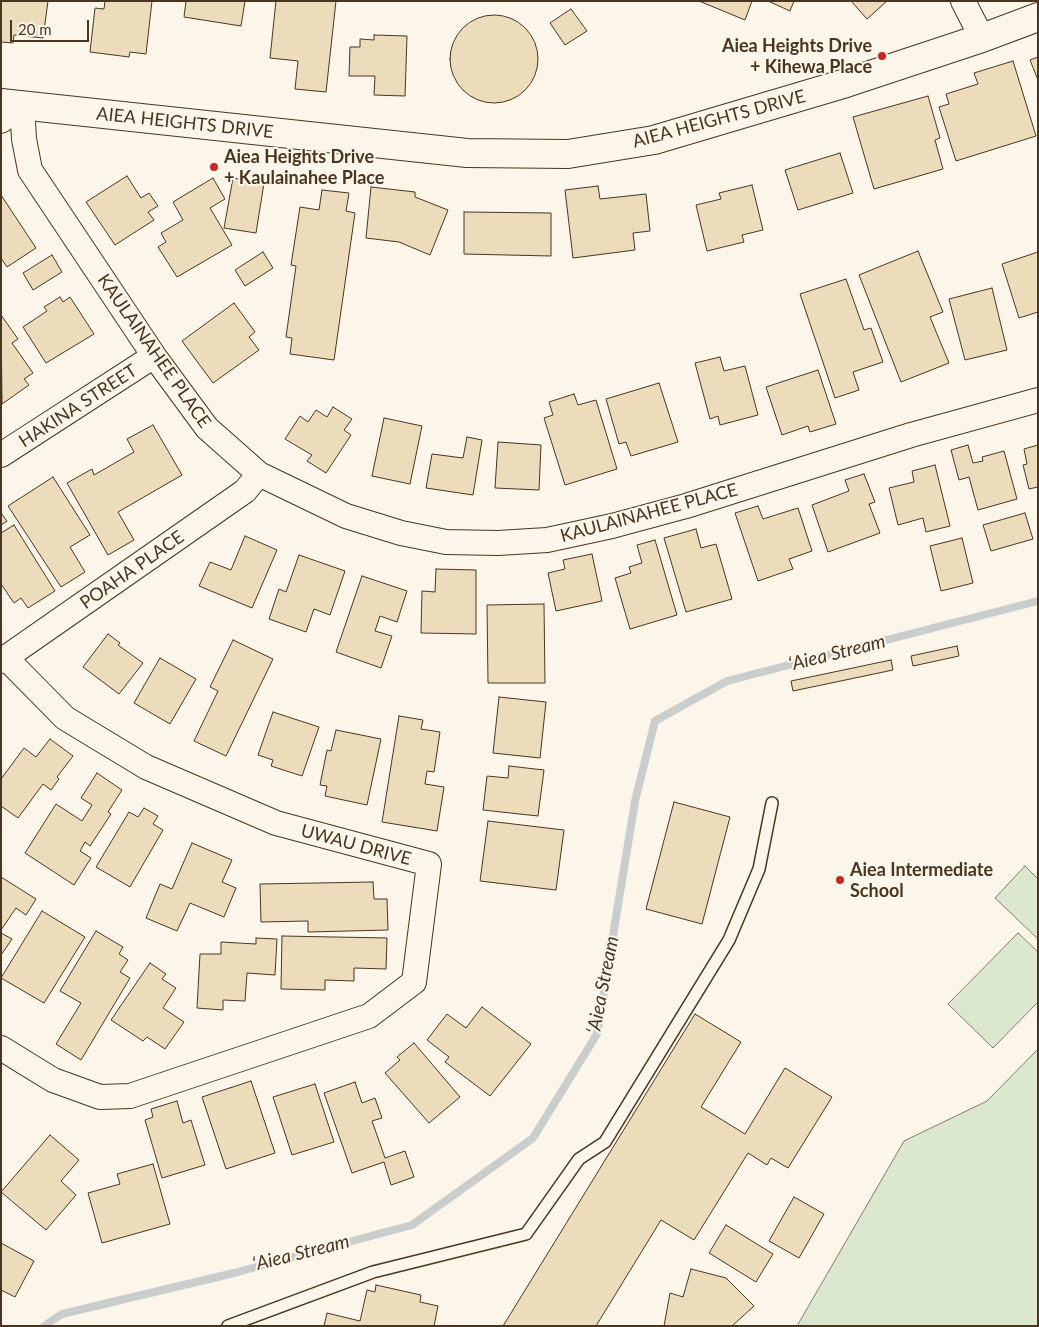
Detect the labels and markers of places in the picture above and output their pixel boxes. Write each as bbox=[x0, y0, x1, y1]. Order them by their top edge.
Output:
place label: Aiea Heights Drive + Kihewa Place bbox=[722, 35, 872, 78]
marker: Aiea Heights Drive + Kihewa Place bbox=[876, 50, 888, 62]
place label: Aiea Heights Drive + Kaulainahee Place bbox=[224, 146, 384, 188]
marker: Aiea Heights Drive + Kaulainahee Place bbox=[208, 161, 220, 173]
place label: Aiea Intermediate School bbox=[850, 859, 993, 902]
marker: Aiea Intermediate School bbox=[834, 874, 846, 886]

